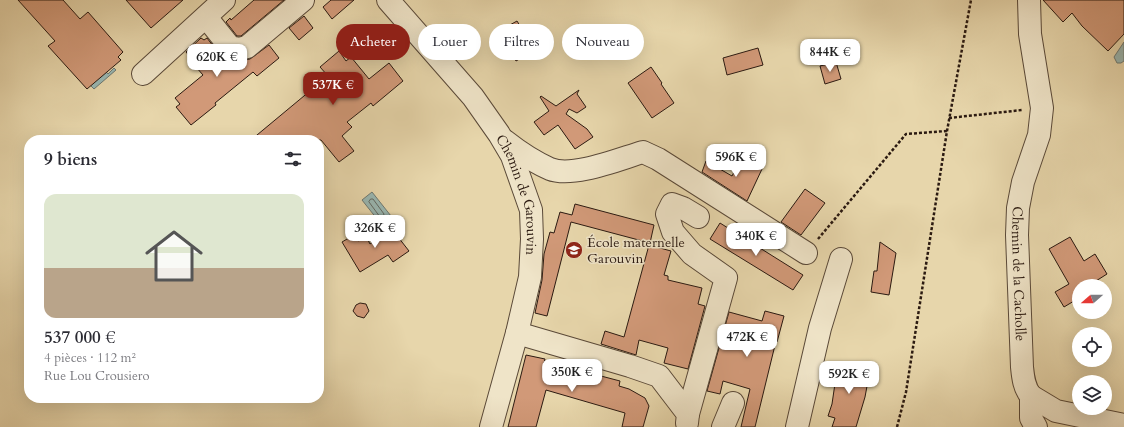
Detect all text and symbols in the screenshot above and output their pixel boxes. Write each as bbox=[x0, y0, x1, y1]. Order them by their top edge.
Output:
chip: Acheter bbox=[336, 24, 410, 60]
chip: Louer bbox=[418, 24, 481, 60]
chip: Filtres bbox=[489, 24, 554, 60]
chip: Nouveau bbox=[562, 24, 644, 60]
pin: 844K € bbox=[797, 39, 863, 73]
text: 844K € bbox=[809, 43, 851, 61]
pin: 620K € bbox=[184, 44, 250, 78]
text: 620K € bbox=[196, 48, 238, 66]
pin: 537K € bbox=[300, 72, 366, 106]
text: 537K € bbox=[312, 76, 354, 94]
street label: Chemin de Garouvin bbox=[492, 131, 542, 256]
pin: 596K € bbox=[703, 144, 769, 178]
text: 9 biens bbox=[44, 148, 97, 171]
icon: filters bbox=[282, 148, 304, 170]
text: 596K € bbox=[715, 148, 757, 166]
street label: Chemin de la Cacholle bbox=[1007, 206, 1031, 342]
pin: 326K € bbox=[342, 215, 408, 249]
text: 326K € bbox=[354, 219, 396, 237]
icon: home bbox=[138, 220, 210, 292]
pin: 340K € bbox=[723, 223, 789, 257]
text: 340K € bbox=[735, 227, 777, 245]
place label: École maternelle Garouvin bbox=[587, 233, 685, 268]
school or university icon: École maternelle Garouvin bbox=[564, 240, 584, 260]
north arrow bbox=[1072, 279, 1112, 319]
map controls bbox=[1072, 279, 1112, 415]
pin: 472K € bbox=[714, 324, 780, 358]
text: 537 000 € bbox=[44, 326, 116, 349]
button: locate bbox=[1072, 327, 1112, 367]
text: 472K € bbox=[726, 328, 768, 346]
text: 4 pièces · 112 m² bbox=[44, 349, 136, 367]
pin: 350K € bbox=[539, 359, 605, 393]
pin: 592K € bbox=[816, 361, 882, 395]
text: 350K € bbox=[551, 363, 593, 381]
text: 592K € bbox=[828, 365, 870, 383]
text: Rue Lou Crousiero bbox=[44, 367, 150, 385]
button: layers bbox=[1072, 375, 1112, 415]

